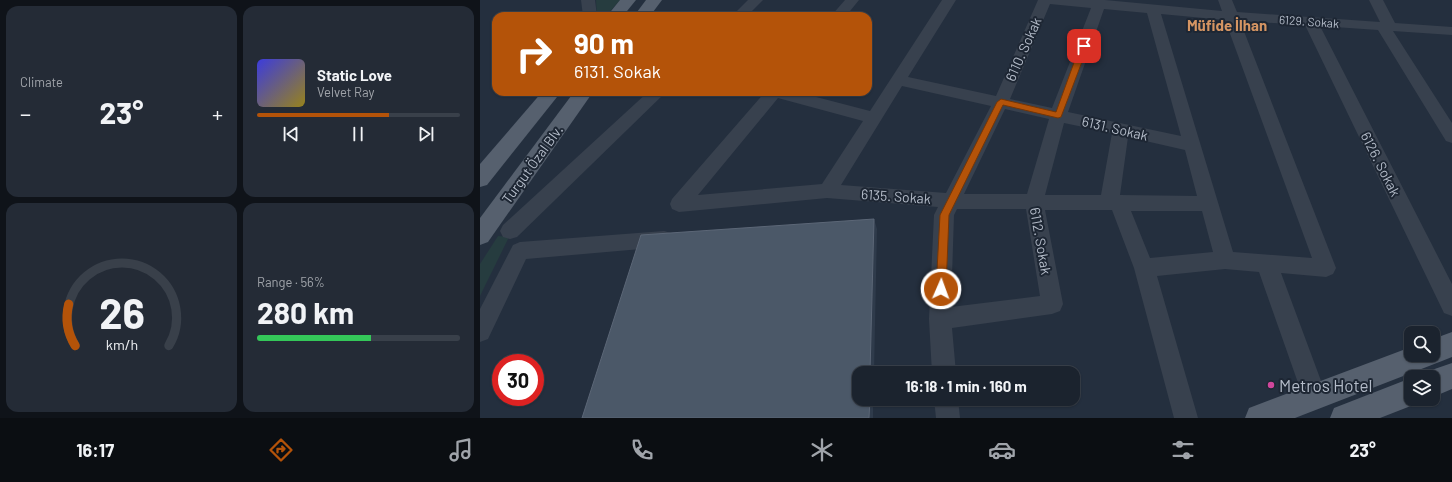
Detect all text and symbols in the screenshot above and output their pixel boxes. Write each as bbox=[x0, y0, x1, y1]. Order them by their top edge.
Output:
street label: 6129. Sokak bbox=[1278, 12, 1340, 30]
street label: 6110. Sokak bbox=[1001, 14, 1045, 84]
district label: Müfide İlhan bbox=[1187, 16, 1267, 34]
text: 90 m bbox=[574, 26, 634, 60]
icon: right bbox=[508, 28, 560, 80]
pin bbox=[1067, 29, 1101, 63]
icon: arrive bbox=[1073, 35, 1095, 57]
text: 6131. Sokak bbox=[574, 60, 661, 82]
text: Static Love bbox=[317, 66, 392, 84]
text: Climate bbox=[20, 74, 63, 90]
text: Velvet Ray bbox=[317, 84, 375, 100]
text: 23° bbox=[100, 94, 143, 130]
text: − bbox=[20, 100, 31, 126]
text: + bbox=[212, 100, 223, 126]
street label: 6131. Sokak bbox=[1080, 112, 1150, 144]
street label: Turgut Özal Blv. bbox=[498, 121, 566, 207]
icon: previous bbox=[280, 123, 302, 145]
icon: pause bbox=[347, 123, 369, 145]
icon: next bbox=[415, 123, 437, 145]
street label: 6126. Sokak bbox=[1358, 129, 1404, 199]
street label: 6135. Sokak bbox=[861, 185, 931, 207]
street label: 6112. Sokak bbox=[1027, 206, 1055, 276]
position arrow bbox=[920, 268, 962, 310]
text: Range · 56% bbox=[257, 274, 325, 290]
text: 26 bbox=[99, 286, 144, 336]
text: 280 km bbox=[257, 294, 354, 330]
map controls bbox=[1404, 326, 1440, 406]
button: search bbox=[1404, 326, 1440, 362]
text: km/h bbox=[105, 335, 138, 352]
speed limit sign: 30 bbox=[492, 354, 544, 406]
button: layers bbox=[1404, 370, 1440, 406]
place label: Metros Hotel bbox=[1279, 375, 1372, 395]
text: 16:18 · 1 min · 160 m bbox=[905, 377, 1027, 395]
marker: Metros Hotel bbox=[1266, 380, 1276, 390]
icon: directions bbox=[267, 436, 295, 464]
icon: music bbox=[447, 436, 475, 464]
icon: phone bbox=[628, 436, 656, 464]
icon: climate bbox=[808, 436, 836, 464]
icon: car bbox=[988, 436, 1016, 464]
icon: filters bbox=[1169, 436, 1197, 464]
text: 16:17 bbox=[76, 439, 114, 461]
text: 23° bbox=[1349, 439, 1376, 461]

